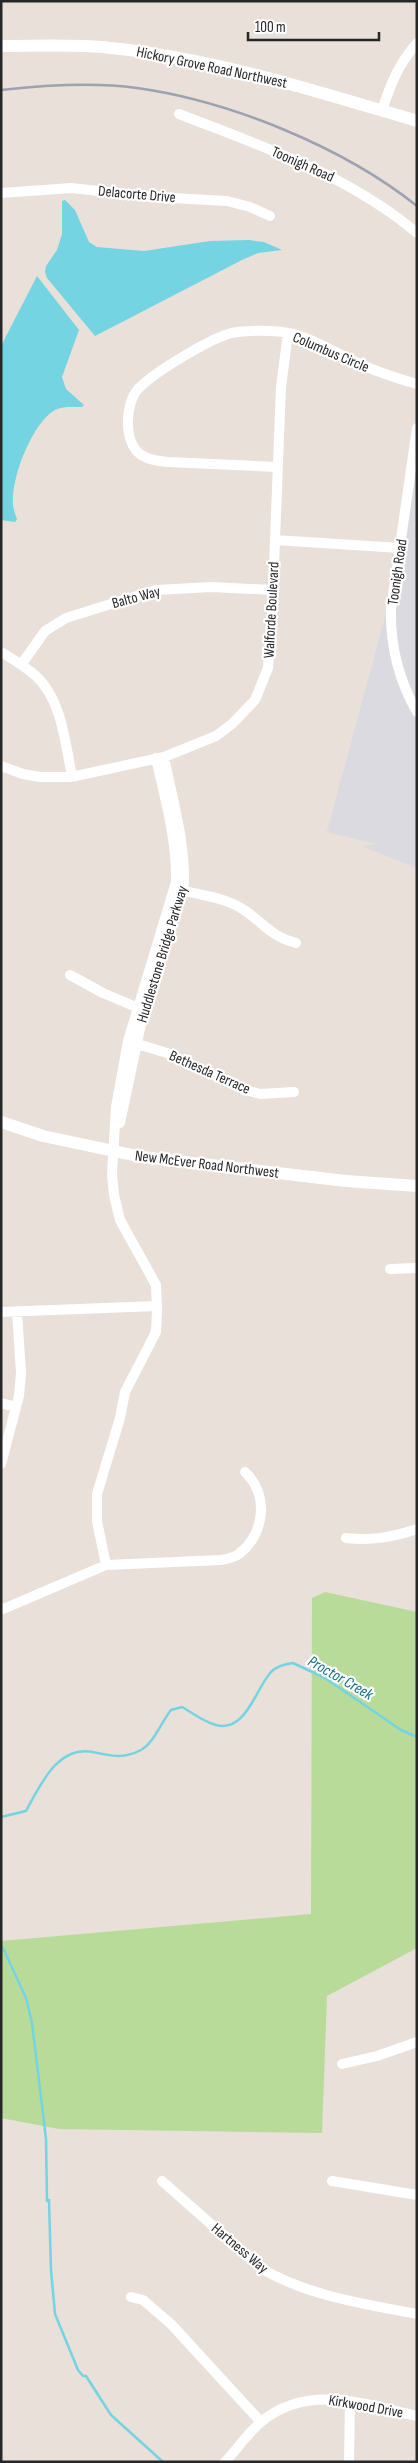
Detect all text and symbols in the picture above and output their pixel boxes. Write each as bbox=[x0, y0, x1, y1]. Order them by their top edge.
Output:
scale bar bbox=[248, 10, 379, 42]
text: 100 m bbox=[255, 18, 286, 37]
street label: Hickory Grove Road Northwest bbox=[135, 42, 289, 93]
street label: Toonigh Road bbox=[269, 142, 337, 187]
street label: Delacorte Drive bbox=[97, 182, 176, 207]
street label: Columbus Circle bbox=[290, 328, 372, 377]
street label: Toonigh Road bbox=[383, 538, 412, 606]
street label: Walforde Boulevard bbox=[259, 561, 284, 659]
street label: Balto Way bbox=[110, 582, 163, 613]
street label: Huddlestone Bridge Parkway bbox=[133, 883, 192, 1025]
street label: Bethesda Terrace bbox=[166, 1046, 253, 1099]
street label: New McEver Road Northwest bbox=[134, 1146, 280, 1183]
water label: Proctor Creek bbox=[304, 1652, 377, 1705]
street label: Hartness Way bbox=[207, 2219, 272, 2278]
street label: Kirkwood Drive bbox=[327, 2391, 405, 2422]

